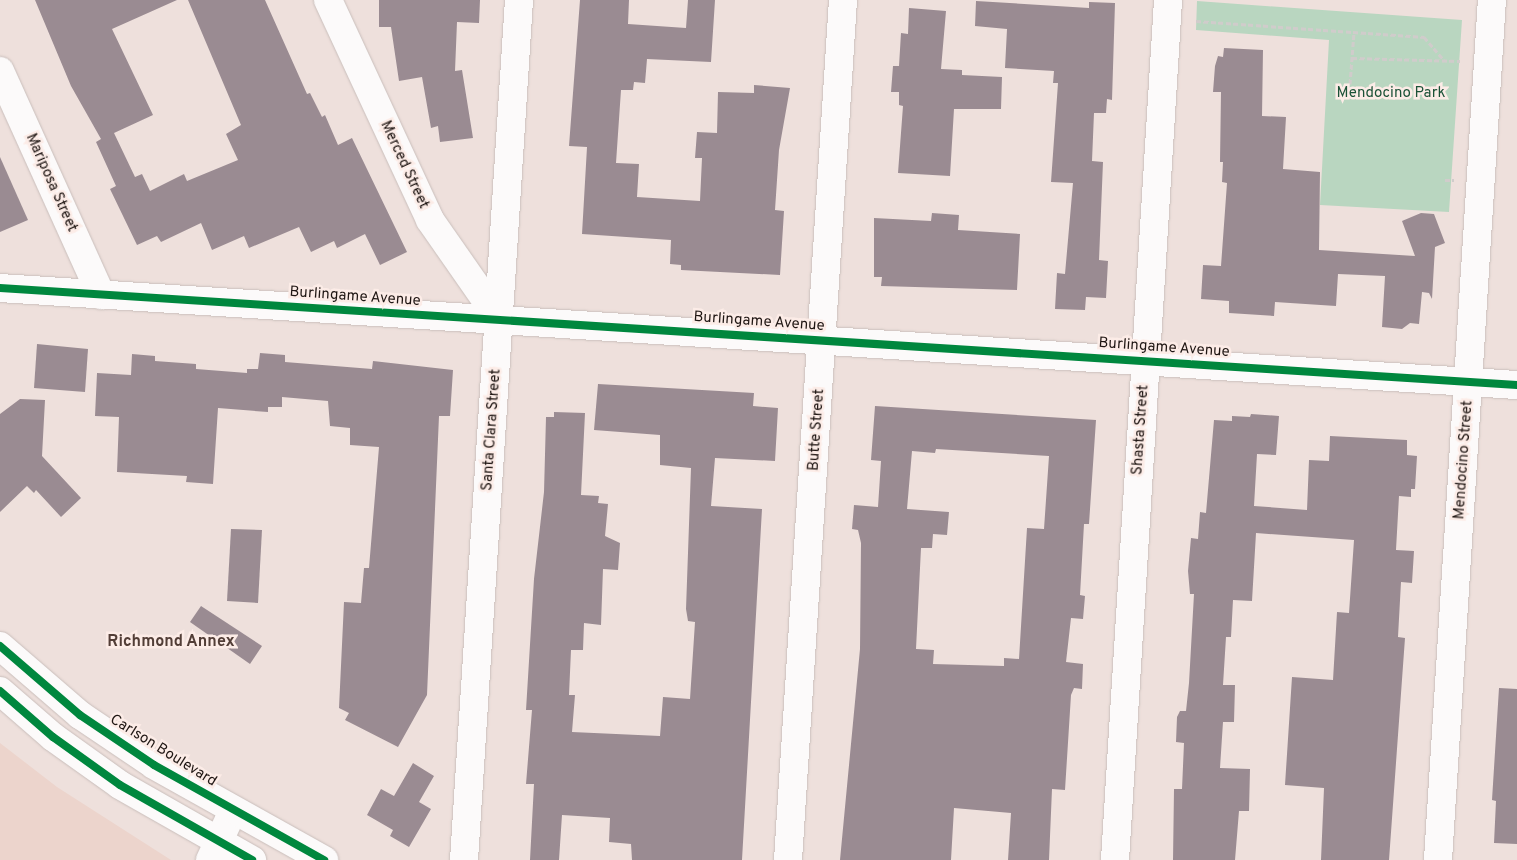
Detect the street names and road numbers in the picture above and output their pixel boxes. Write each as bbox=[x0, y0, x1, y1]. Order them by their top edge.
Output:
street label: Merced Street bbox=[376, 118, 432, 212]
street label: Mariposa Street bbox=[21, 131, 81, 235]
street label: Burlingame Avenue bbox=[289, 283, 421, 311]
street label: Burlingame Avenue bbox=[693, 308, 825, 336]
street label: Burlingame Avenue bbox=[1098, 334, 1230, 362]
street label: Santa Clara Street bbox=[479, 368, 505, 492]
street label: Shasta Street bbox=[1129, 384, 1153, 476]
street label: Butte Street bbox=[805, 388, 829, 472]
street label: Mendocino Street bbox=[1451, 400, 1477, 520]
street label: Carlson Boulevard bbox=[106, 711, 220, 791]

